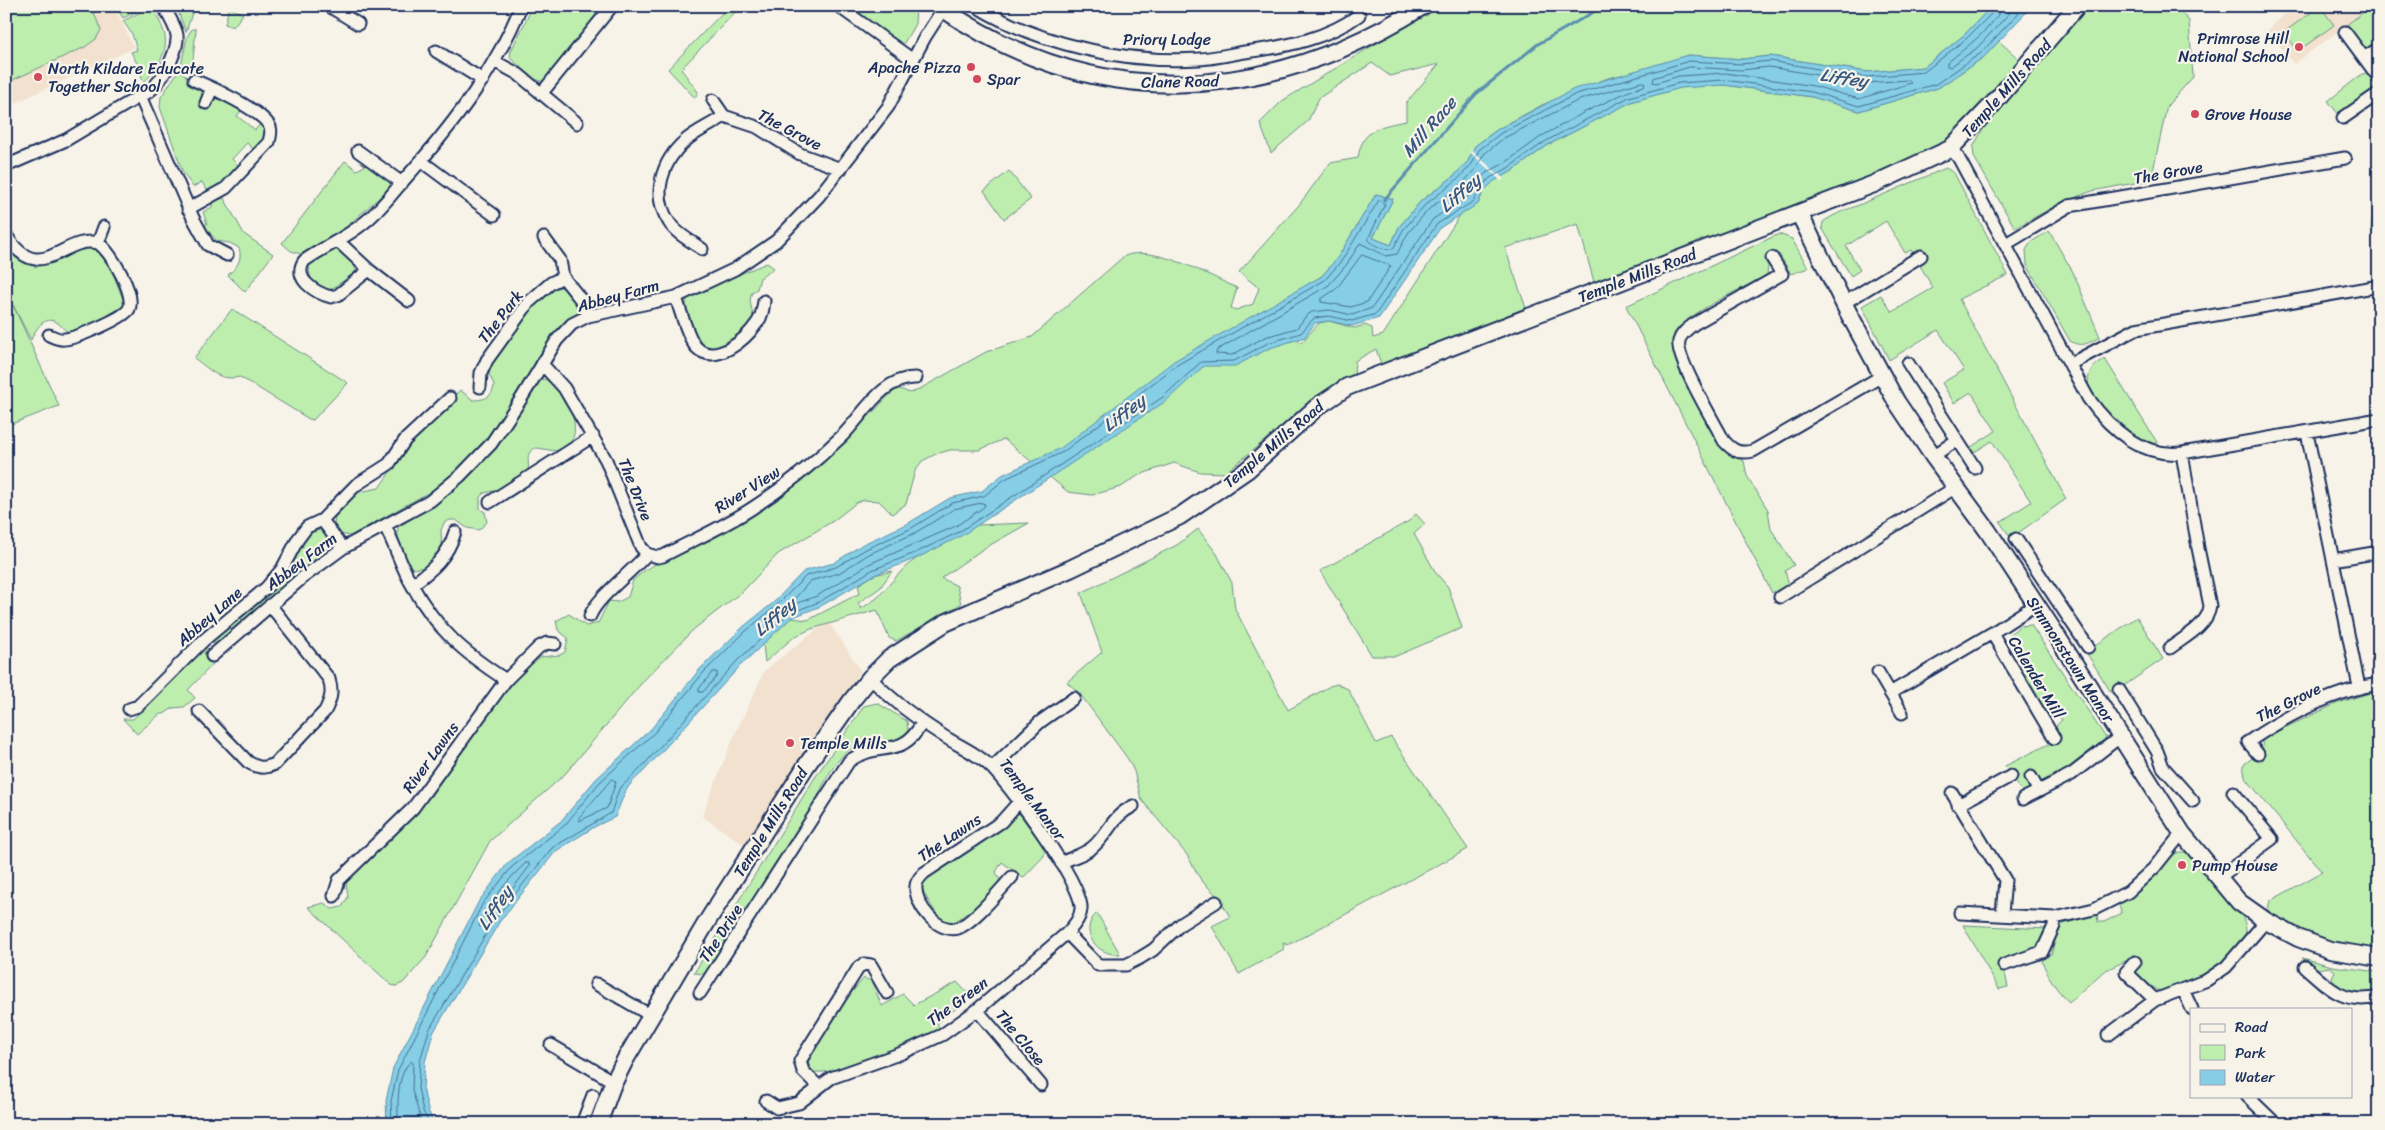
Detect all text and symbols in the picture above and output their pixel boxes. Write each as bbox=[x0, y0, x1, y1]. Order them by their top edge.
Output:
place label: Primrose Hill National School bbox=[2178, 24, 2289, 71]
street label: Priory Lodge bbox=[1123, 25, 1211, 54]
street label: Temple Mills Road bbox=[1954, 31, 2060, 144]
marker: Primrose Hill National School bbox=[2293, 41, 2305, 53]
place label: Apache Pizza bbox=[867, 53, 961, 82]
place label: North Kildare Educate Together School bbox=[48, 54, 204, 101]
water label: Liffey bbox=[1818, 59, 1873, 98]
marker: Apache Pizza bbox=[965, 61, 977, 73]
place label: Spar bbox=[987, 65, 1022, 94]
street label: Clane Road bbox=[1141, 66, 1221, 97]
marker: North Kildare Educate Together School bbox=[32, 71, 44, 83]
marker: Spar bbox=[971, 73, 983, 85]
water label: Mill Race bbox=[1393, 87, 1466, 165]
street label: The Grove bbox=[752, 100, 827, 159]
place label: Grove House bbox=[2205, 100, 2292, 129]
marker: Grove House bbox=[2189, 108, 2201, 120]
street label: The Grove bbox=[2131, 152, 2205, 193]
water label: Liffey bbox=[1431, 163, 1491, 221]
street label: Temple Mills Road bbox=[1574, 239, 1702, 311]
street label: Abbey Farm bbox=[573, 271, 662, 321]
street label: The Park bbox=[470, 283, 531, 350]
water label: Liffey bbox=[1095, 384, 1155, 440]
street label: Temple Mills Road bbox=[1216, 392, 1332, 496]
street label: The Drive bbox=[610, 453, 661, 525]
street label: River View bbox=[708, 458, 786, 521]
street label: Abbey Farm bbox=[258, 525, 344, 599]
street label: Abbey Lane bbox=[169, 579, 249, 654]
water label: Liffey bbox=[746, 588, 806, 645]
street label: Simmonstown Manor bbox=[2019, 590, 2123, 730]
street label: Calender Mill bbox=[2000, 630, 2073, 725]
street label: The Grove bbox=[2251, 674, 2326, 731]
street label: River Lawns bbox=[394, 715, 467, 799]
place label: Temple Mills bbox=[800, 729, 887, 758]
marker: Temple Mills bbox=[784, 737, 796, 749]
street label: Temple Manor bbox=[992, 752, 1074, 848]
street label: Temple Mills Road bbox=[725, 760, 817, 883]
street label: The Lawns bbox=[911, 805, 988, 870]
place label: Pump House bbox=[2192, 851, 2278, 880]
marker: Pump House bbox=[2176, 859, 2188, 871]
water label: Liffey bbox=[468, 877, 523, 937]
street label: The Drive bbox=[690, 898, 751, 969]
street label: The Green bbox=[920, 969, 995, 1034]
street label: The Close bbox=[988, 1002, 1053, 1072]
legend bbox=[2190, 1008, 2352, 1098]
text: Road bbox=[2235, 1014, 2268, 1040]
text: Park bbox=[2235, 1040, 2266, 1066]
text: Water bbox=[2235, 1064, 2275, 1090]

